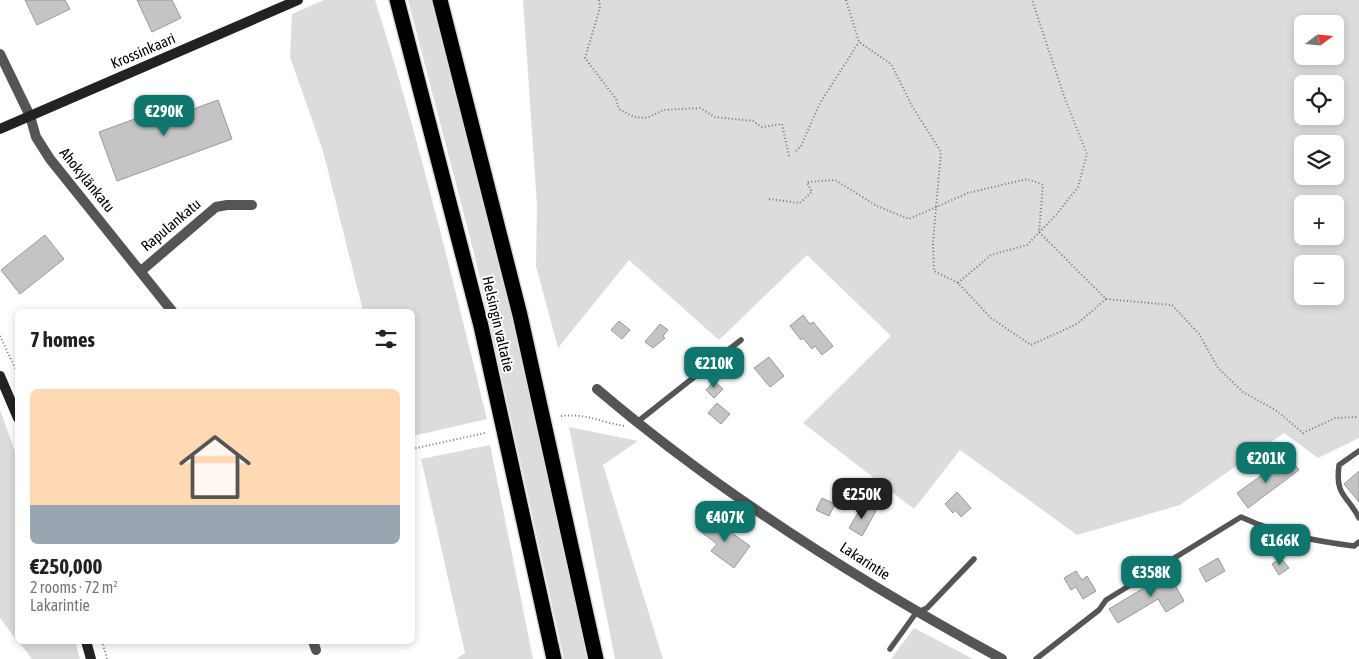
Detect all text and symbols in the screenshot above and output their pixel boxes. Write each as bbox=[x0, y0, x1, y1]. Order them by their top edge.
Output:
north arrow bbox=[1294, 15, 1344, 65]
map controls bbox=[1294, 15, 1344, 305]
street label: Krossinkaari bbox=[108, 29, 178, 72]
button: locate bbox=[1294, 75, 1344, 125]
pin: €290K bbox=[129, 94, 199, 137]
text: €290K bbox=[145, 102, 183, 120]
button: layers bbox=[1294, 135, 1344, 185]
street label: Ahokylänkatu bbox=[56, 144, 118, 215]
street label: Rapulankatu bbox=[138, 195, 204, 254]
button: + bbox=[1294, 195, 1344, 245]
button: − bbox=[1294, 255, 1344, 305]
street label: Helsingin valtatie bbox=[479, 274, 518, 374]
icon: filters bbox=[372, 325, 400, 353]
text: 7 homes bbox=[30, 327, 95, 351]
pin: €210K bbox=[679, 346, 749, 389]
text: €210K bbox=[695, 354, 733, 372]
icon: home bbox=[170, 422, 260, 512]
pin: €201K bbox=[1231, 442, 1301, 484]
text: €201K bbox=[1247, 449, 1285, 467]
pin: €250K bbox=[827, 478, 897, 520]
text: €250K bbox=[843, 485, 881, 503]
pin: €407K bbox=[690, 500, 760, 543]
text: €407K bbox=[706, 508, 744, 526]
pin: €166K bbox=[1245, 524, 1315, 566]
text: €166K bbox=[1261, 531, 1299, 549]
street label: Lakarintie bbox=[837, 538, 894, 583]
text: €250,000 bbox=[30, 554, 102, 578]
pin: €358K bbox=[1116, 556, 1186, 598]
text: €358K bbox=[1132, 563, 1170, 581]
text: 2 rooms · 72 m² bbox=[30, 578, 118, 596]
text: Lakarintie bbox=[30, 596, 90, 614]

